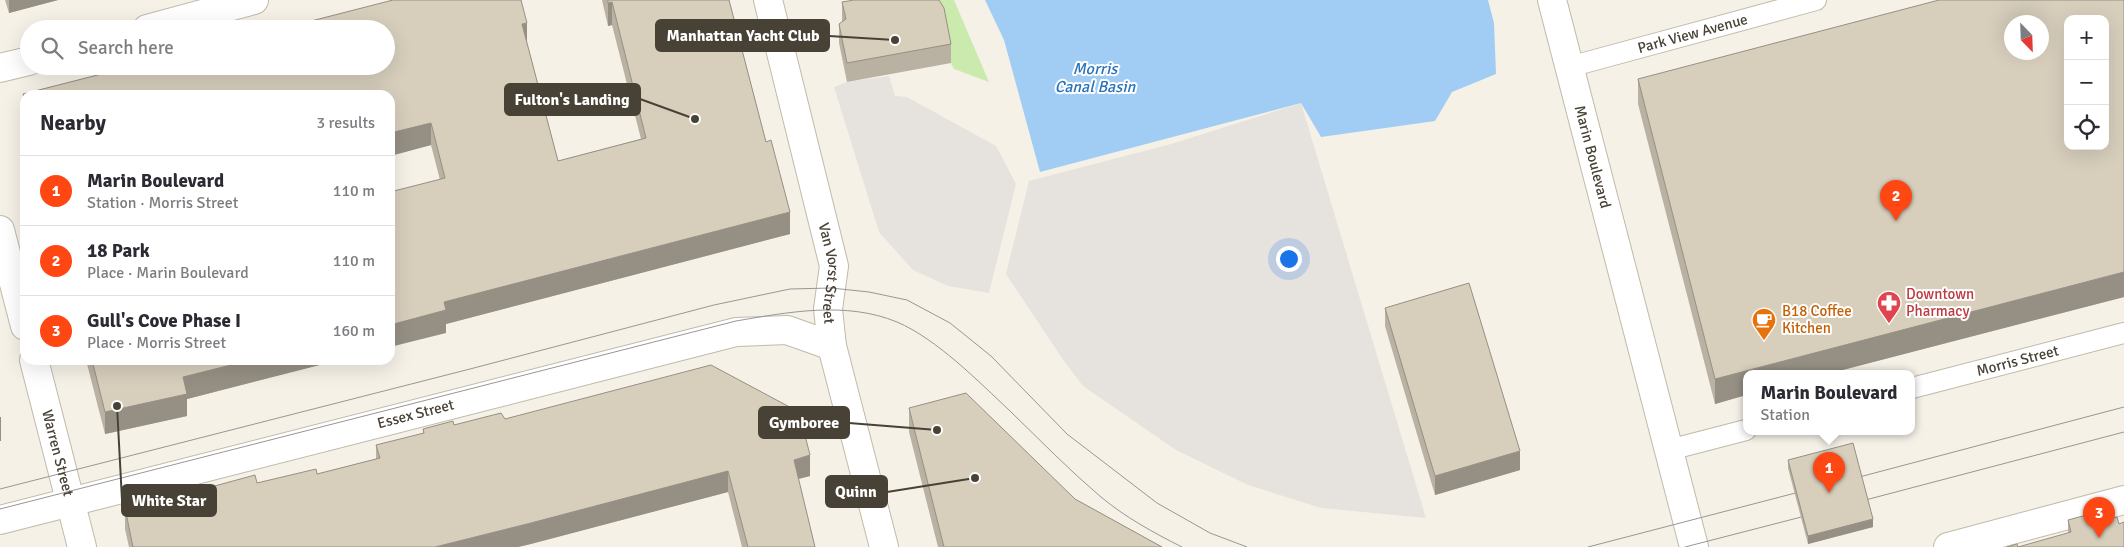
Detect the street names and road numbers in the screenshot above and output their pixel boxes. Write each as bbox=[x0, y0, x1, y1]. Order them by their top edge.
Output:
street label: Park View Avenue bbox=[1635, 10, 1750, 57]
street label: Marin Boulevard bbox=[1571, 103, 1615, 210]
street label: Van Vorst Street bbox=[815, 221, 843, 325]
street label: Morris Street bbox=[1974, 341, 2061, 380]
street label: Essex Street bbox=[375, 395, 456, 432]
street label: Warren Street bbox=[38, 408, 78, 498]

